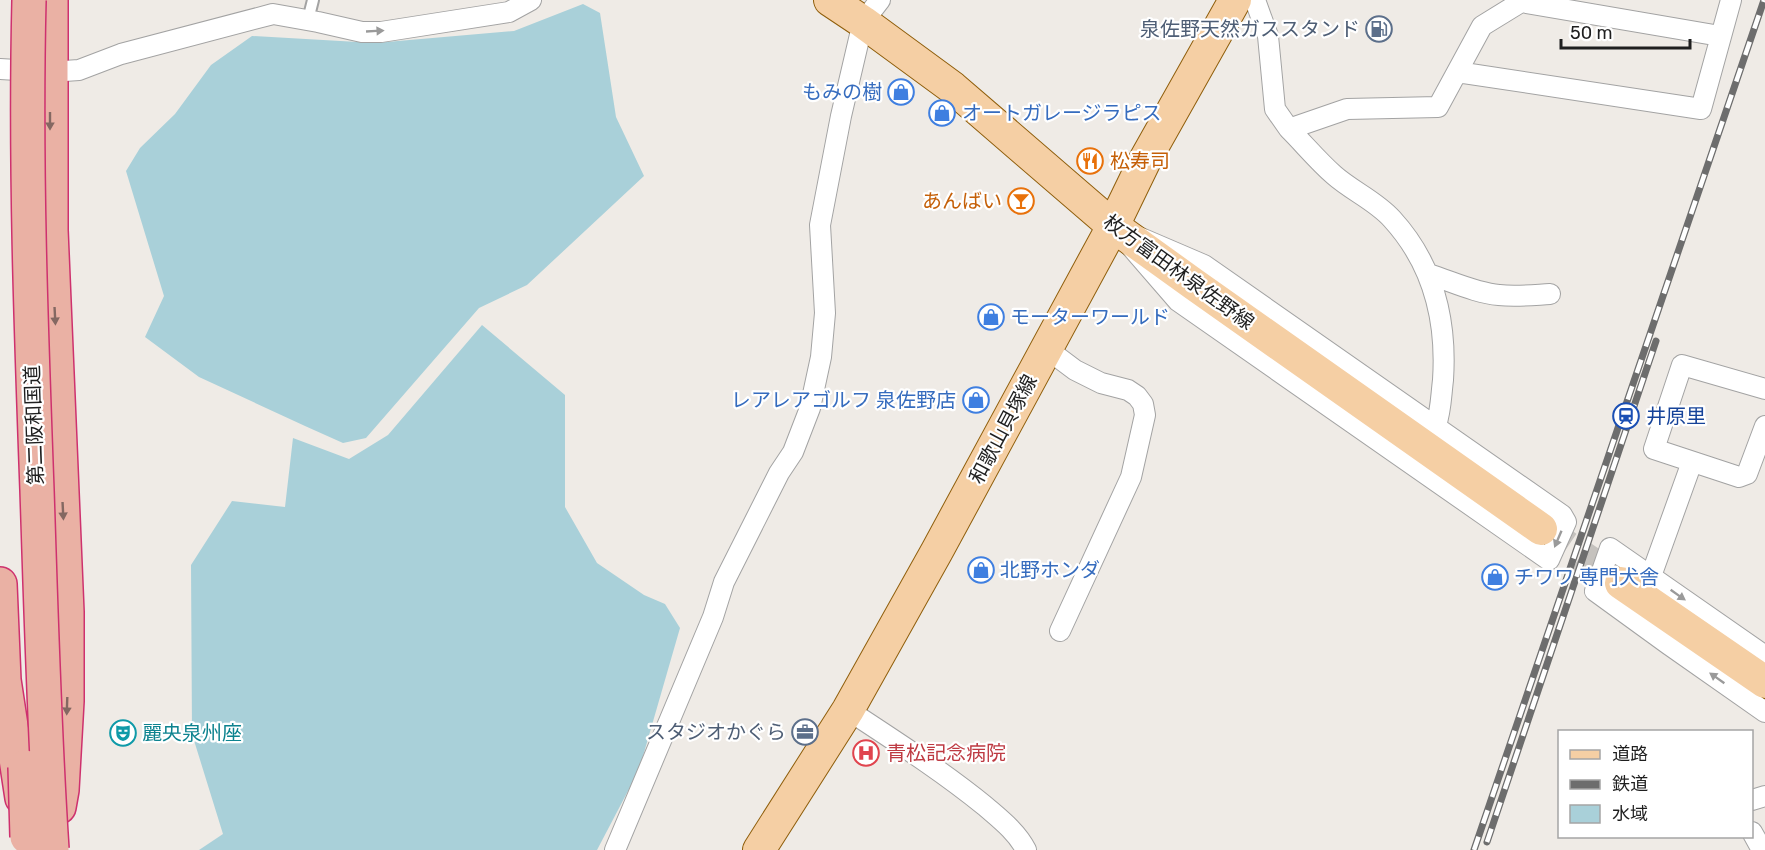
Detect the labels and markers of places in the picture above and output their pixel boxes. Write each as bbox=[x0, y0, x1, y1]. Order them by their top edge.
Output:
fuel station icon: 泉佐野天然ガススタンド bbox=[1364, 14, 1394, 44]
place label: 泉佐野天然ガススタンド bbox=[1140, 17, 1360, 41]
shop icon: もみの樹 bbox=[886, 77, 916, 107]
place label: もみの樹 bbox=[802, 80, 882, 104]
shop icon: オートガレージラピス bbox=[927, 98, 957, 128]
place label: オートガレージラピス bbox=[962, 101, 1162, 125]
restaurant icon: 松寿司 bbox=[1075, 146, 1105, 176]
place label: 松寿司 bbox=[1110, 149, 1170, 173]
bar icon: あんばい bbox=[1006, 186, 1036, 216]
place label: あんばい bbox=[922, 189, 1002, 213]
shop icon: モーターワールド bbox=[976, 302, 1006, 332]
place label: モーターワールド bbox=[1010, 305, 1170, 329]
shop icon: レアレアゴルフ 泉佐野店 bbox=[961, 385, 991, 415]
place label: レアレアゴルフ 泉佐野店 bbox=[731, 388, 956, 412]
station icon: 井原里 bbox=[1611, 401, 1641, 431]
place label: 井原里 bbox=[1646, 404, 1706, 428]
shop icon: 北野ホンダ bbox=[966, 555, 996, 585]
place label: 北野ホンダ bbox=[1000, 558, 1100, 582]
shop icon: チワワ 専門犬舎 bbox=[1480, 562, 1510, 592]
place label: チワワ 専門犬舎 bbox=[1514, 565, 1659, 589]
office icon: スタジオかぐら bbox=[790, 717, 820, 747]
theatre icon: 麗央泉州座 bbox=[108, 718, 138, 748]
place label: スタジオかぐら bbox=[646, 720, 786, 744]
place label: 麗央泉州座 bbox=[142, 721, 242, 745]
hospital icon: 青松記念病院 bbox=[851, 738, 881, 768]
place label: 青松記念病院 bbox=[886, 741, 1006, 765]

